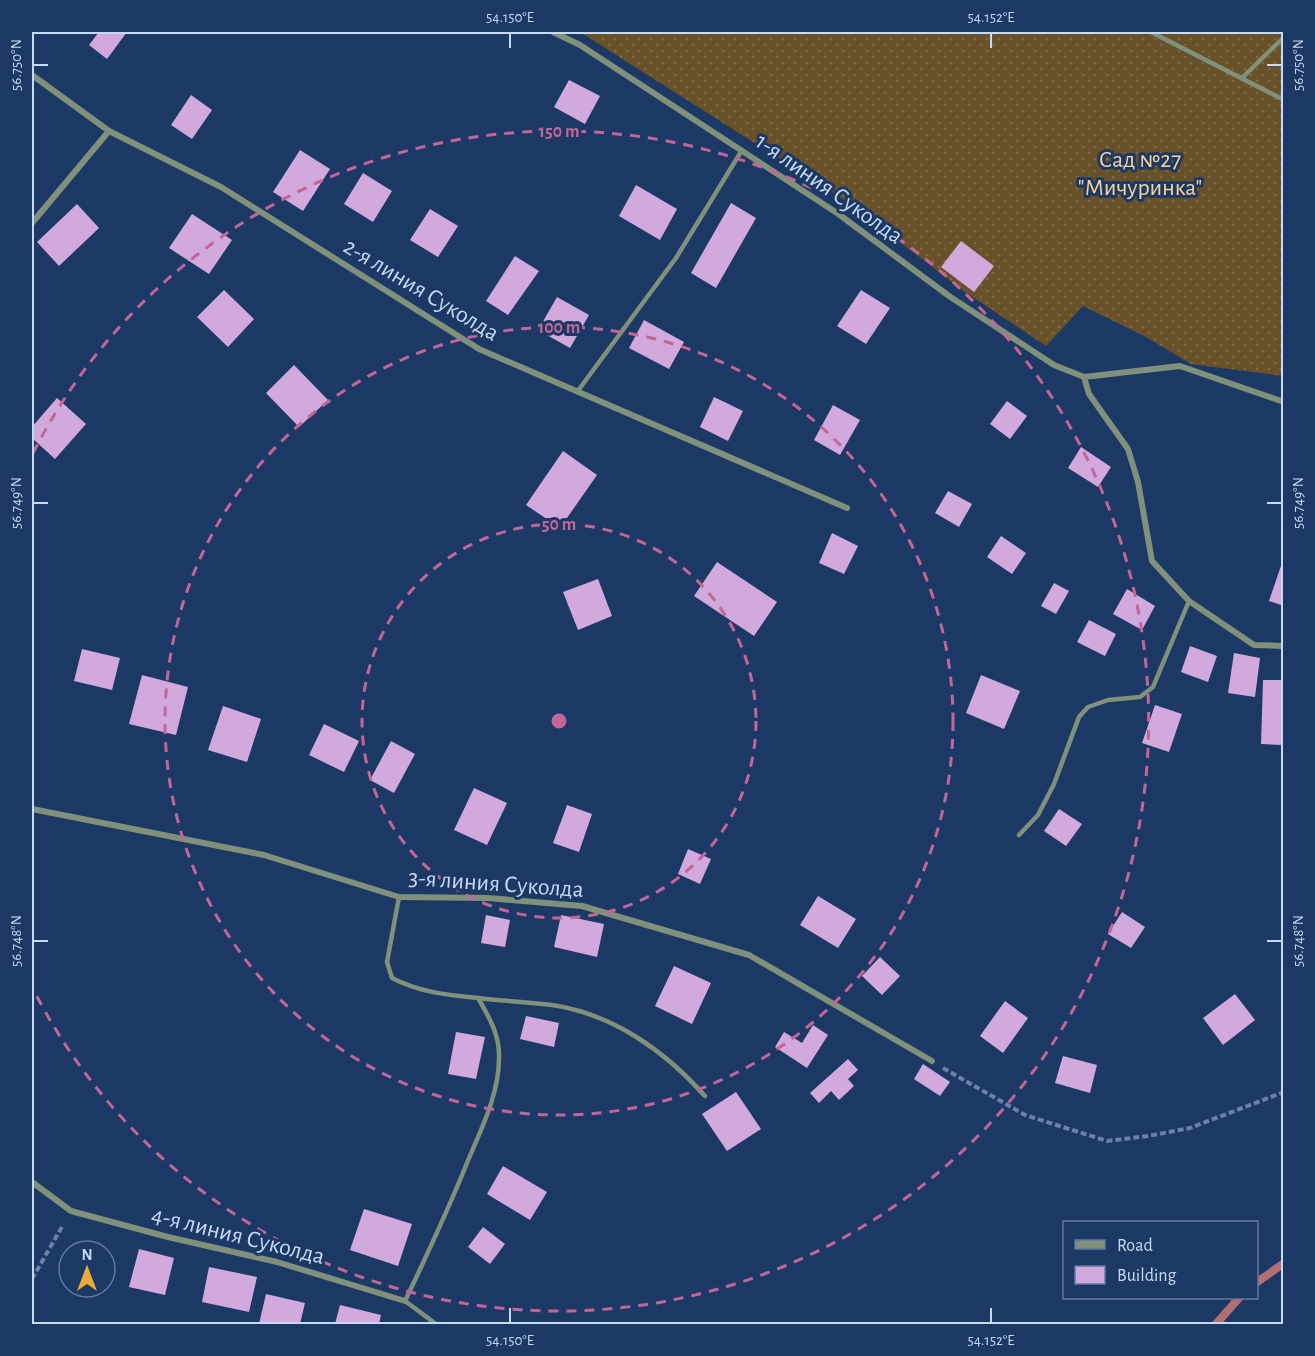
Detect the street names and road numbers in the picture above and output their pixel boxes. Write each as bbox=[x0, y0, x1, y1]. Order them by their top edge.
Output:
street label: 1-я линия Суколда bbox=[751, 129, 907, 249]
street label: 2-я линия Суколда bbox=[339, 234, 503, 346]
street label: 3-я линия Суколда bbox=[408, 866, 584, 902]
street label: 4-я линия Суколда bbox=[149, 1203, 327, 1269]

